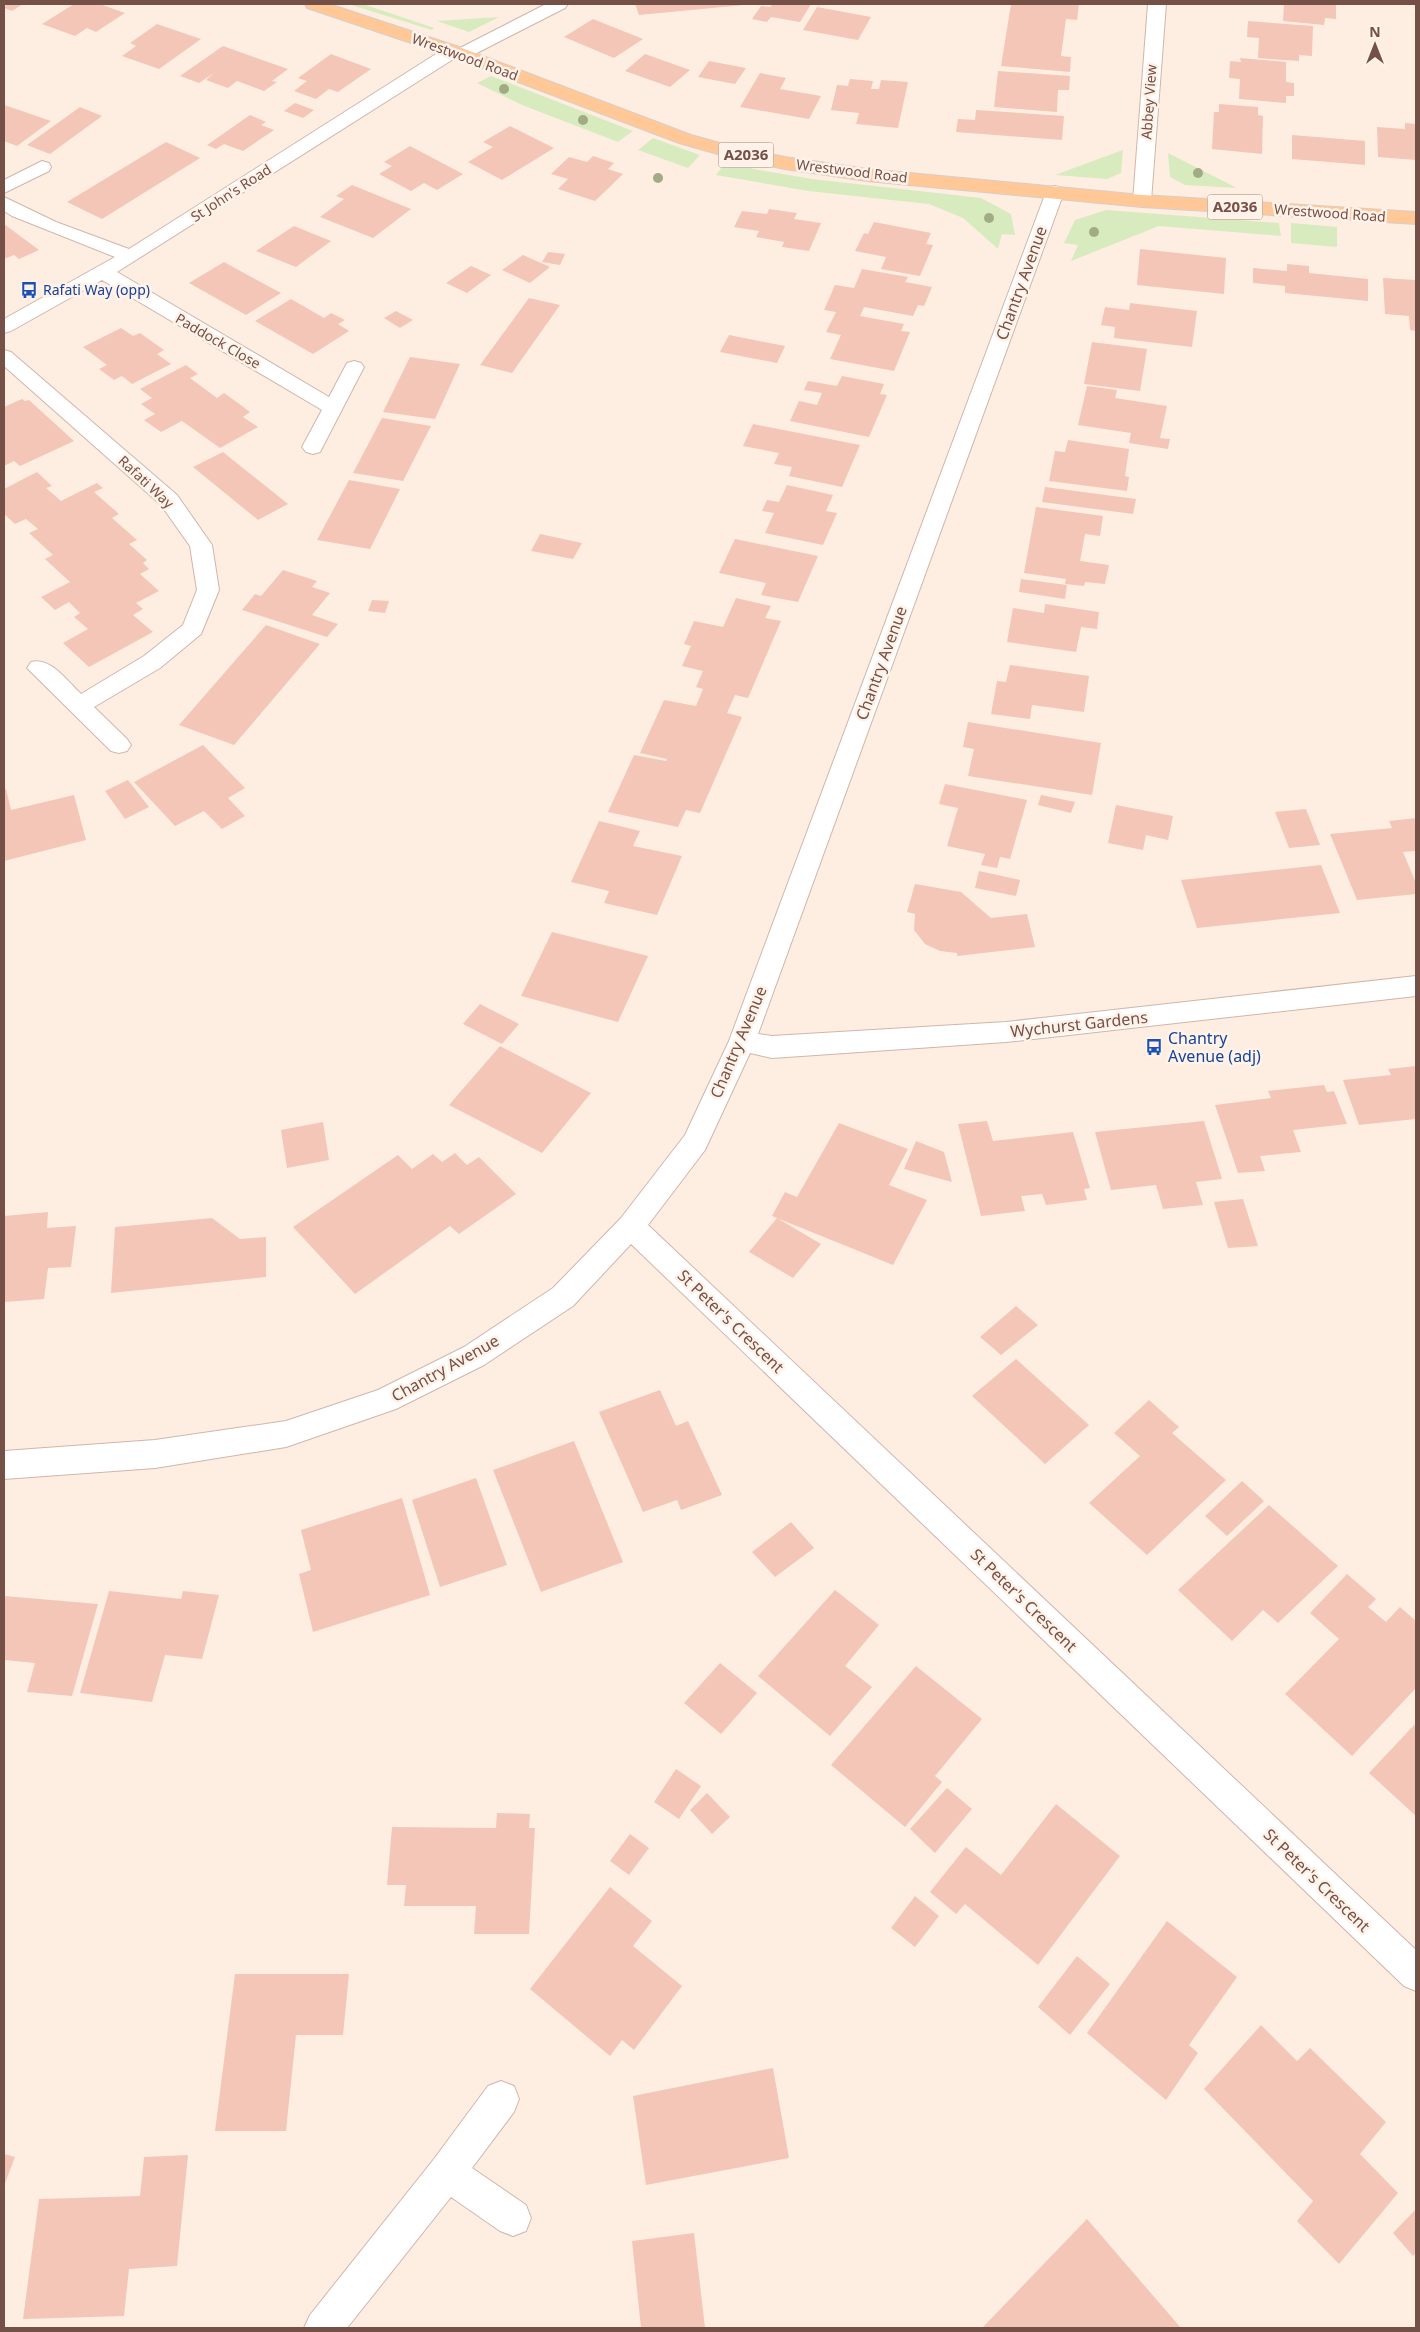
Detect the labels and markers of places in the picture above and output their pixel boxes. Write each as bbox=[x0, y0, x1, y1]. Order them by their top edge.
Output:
bus stop icon: Rafati Way (opp) bbox=[19, 280, 39, 300]
place label: Rafati Way (opp) bbox=[43, 280, 150, 299]
place label: Chantry Avenue (adj) bbox=[1168, 1027, 1261, 1067]
bus stop icon: Chantry Avenue (adj) bbox=[1144, 1037, 1164, 1057]

